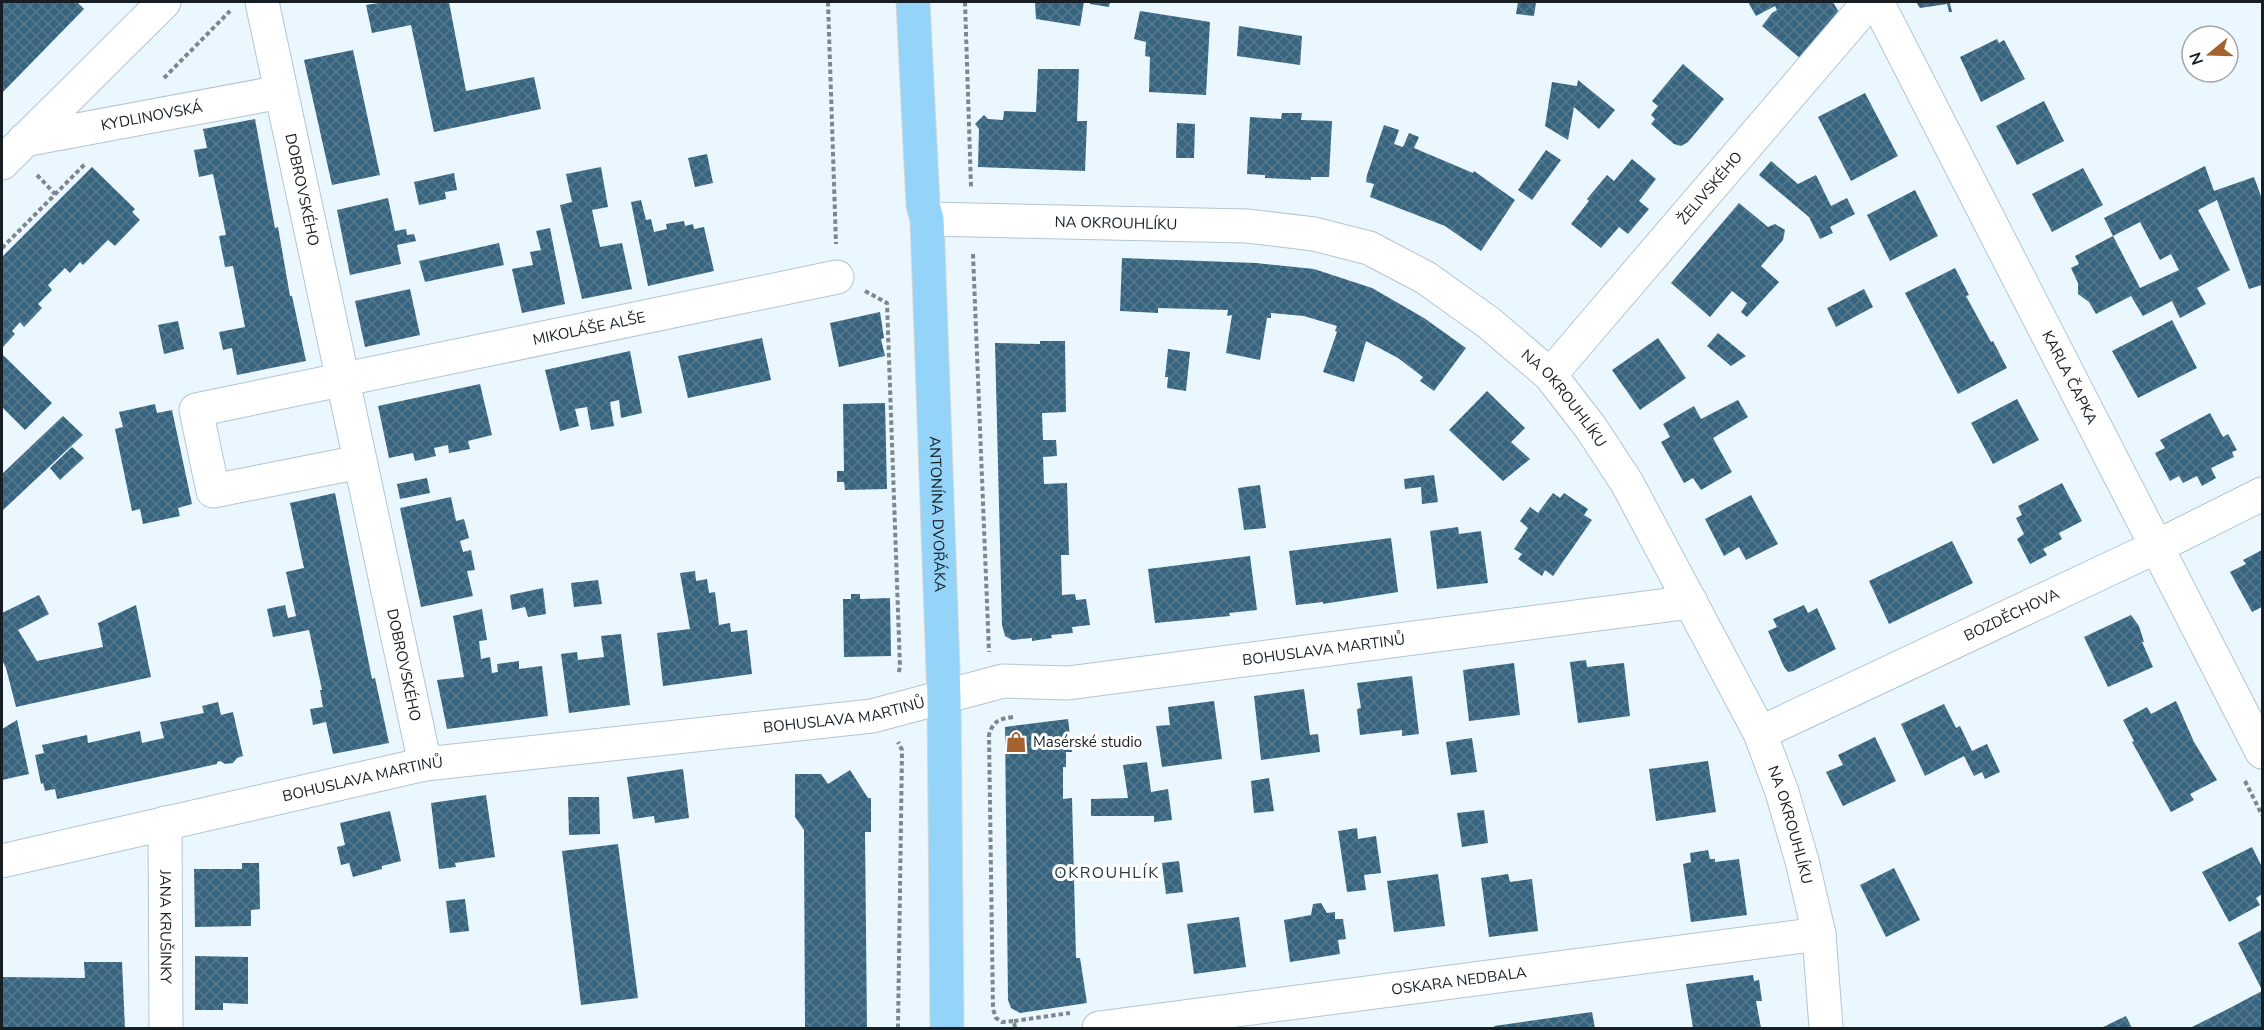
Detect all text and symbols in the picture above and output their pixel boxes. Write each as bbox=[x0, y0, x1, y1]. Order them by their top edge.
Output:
north arrow bbox=[2180, 24, 2240, 84]
text: N bbox=[2184, 49, 2209, 68]
street label: KYDLINOVSKÁ bbox=[99, 97, 204, 135]
street label: DOBROVSKÉHO bbox=[280, 132, 324, 248]
street label: ŽELIVSKÉHO bbox=[1673, 147, 1747, 229]
street label: NA OKROUHLÍKU bbox=[1054, 212, 1178, 234]
street label: MIKOLÁŠE ALŠE bbox=[531, 307, 647, 350]
street label: KARLA ČAPKA bbox=[2037, 327, 2102, 428]
street label: NA OKROUHLÍKU bbox=[1517, 345, 1611, 451]
street label: ANTONÍNA DVOŘÁKA bbox=[925, 436, 950, 592]
street label: BOZDĚCHOVA bbox=[1961, 584, 2063, 646]
street label: DOBROVSKÉHO bbox=[382, 607, 426, 723]
street label: BOHUSLAVA MARTINŮ bbox=[1241, 628, 1406, 670]
street label: BOHUSLAVA MARTINŮ bbox=[762, 691, 927, 738]
shop icon: Masérské studio bbox=[1004, 730, 1028, 754]
place label: Masérské studio bbox=[1033, 732, 1142, 752]
street label: BOHUSLAVA MARTINŮ bbox=[281, 751, 444, 806]
street label: NA OKROUHLÍKU bbox=[1763, 763, 1817, 886]
district label: OKROUHLÍK bbox=[1054, 862, 1160, 884]
street label: JANA KRUŠINKY bbox=[155, 869, 177, 985]
street label: OSKARA NEDBALA bbox=[1390, 962, 1528, 1000]

